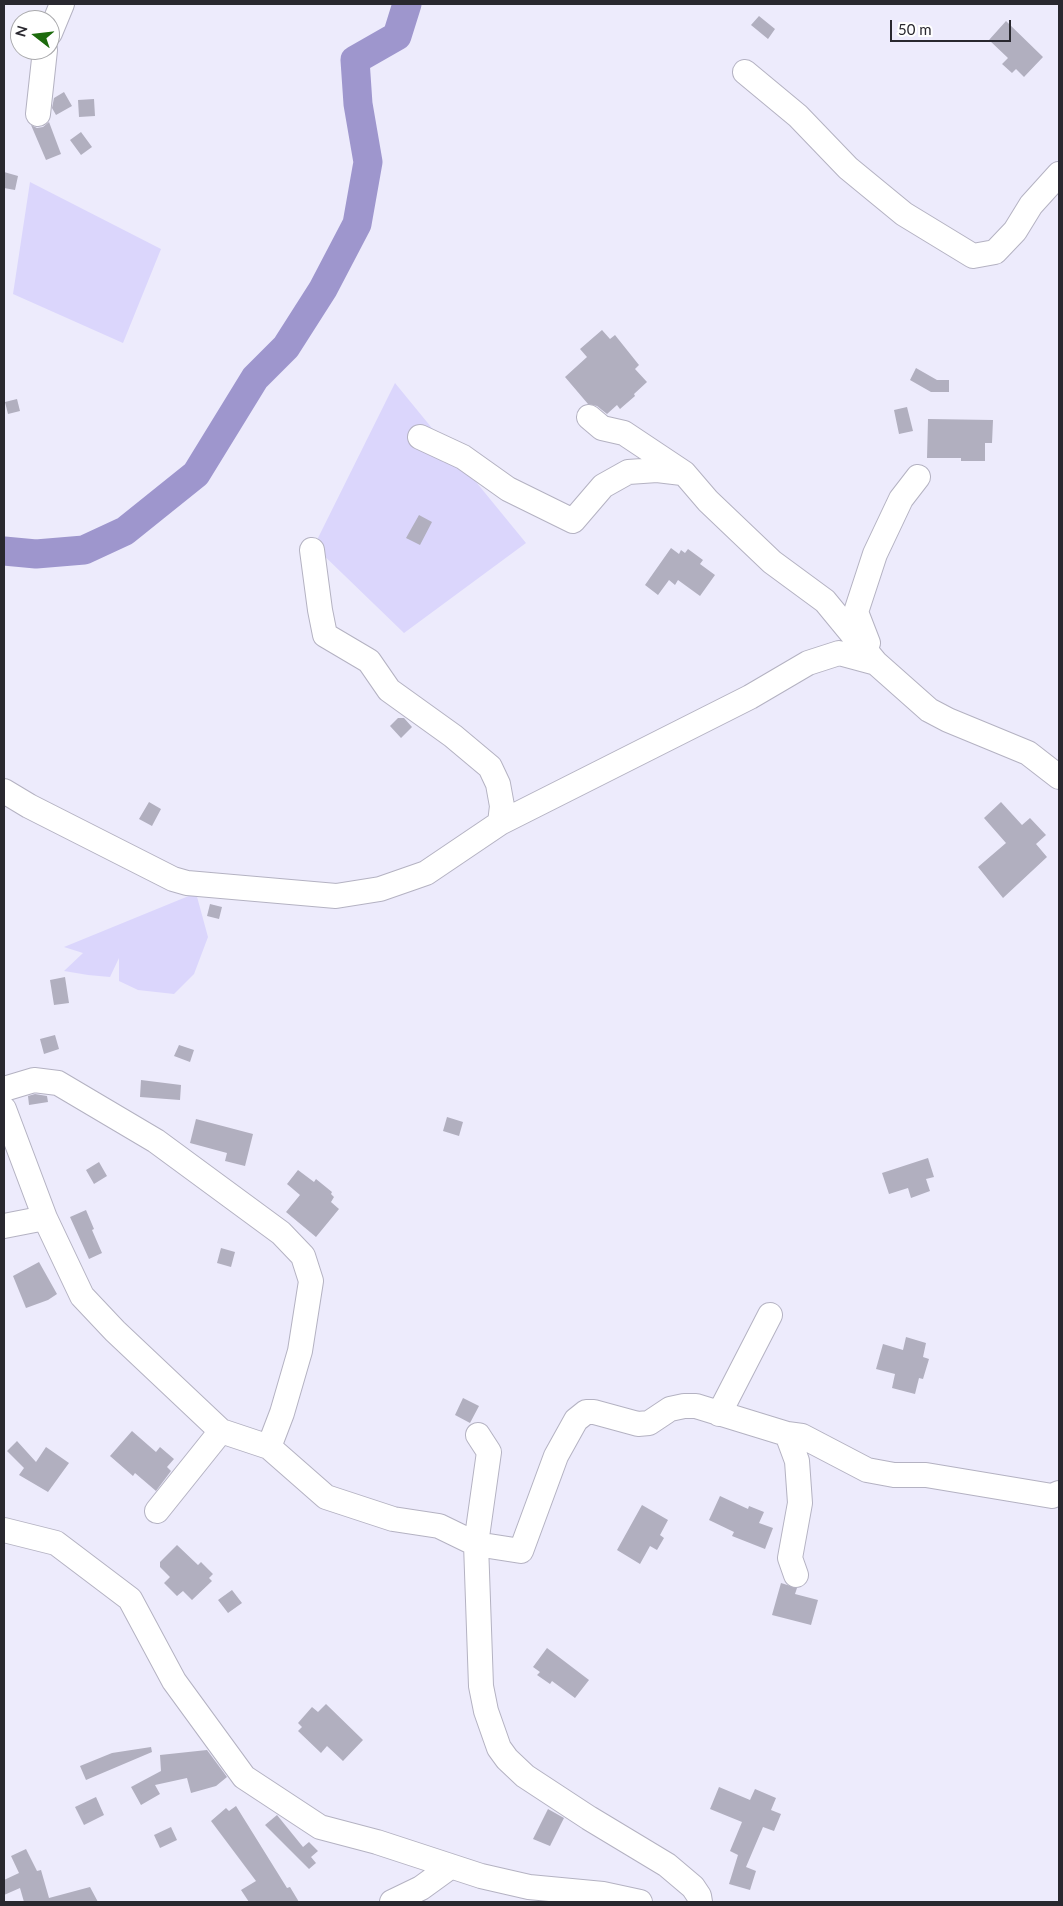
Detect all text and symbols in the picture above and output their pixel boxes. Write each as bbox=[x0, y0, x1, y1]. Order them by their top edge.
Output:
north arrow bbox=[10, 10, 60, 60]
scale bar bbox=[893, 10, 1014, 42]
text: 50 m bbox=[898, 20, 932, 38]
text: N bbox=[11, 23, 31, 39]

